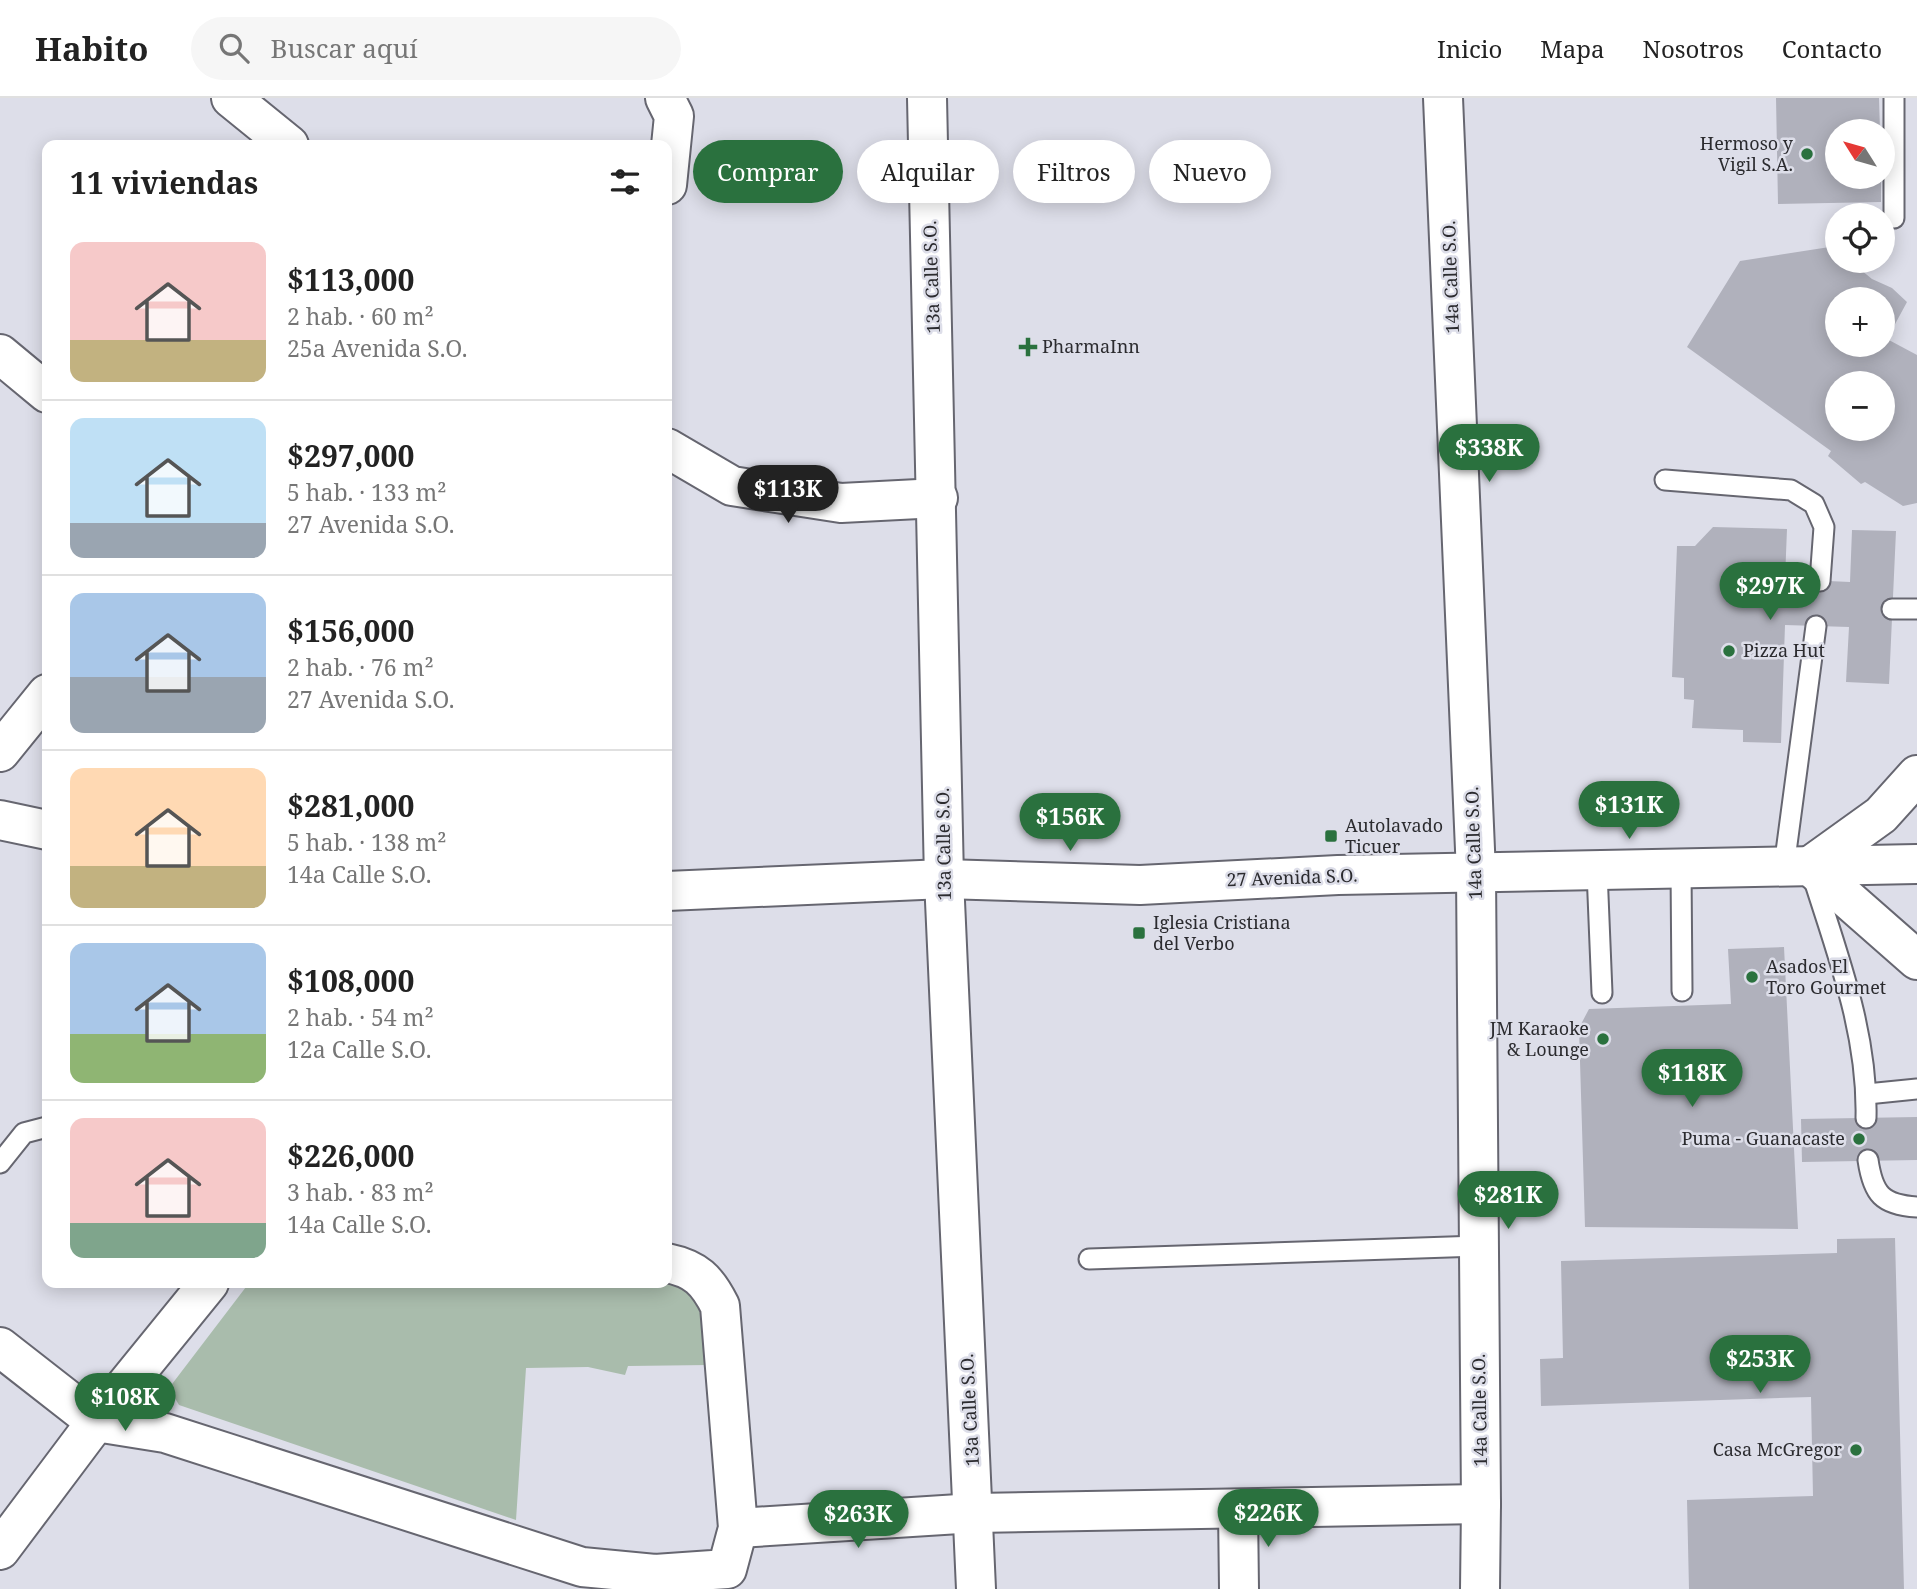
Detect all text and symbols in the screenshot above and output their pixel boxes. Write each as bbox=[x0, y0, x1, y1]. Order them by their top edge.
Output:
search box bbox=[191, 17, 681, 80]
text: Habito bbox=[35, 26, 149, 71]
icon: search bbox=[215, 29, 253, 67]
text: Buscar aquí bbox=[271, 30, 418, 66]
text: Inicio bbox=[1437, 32, 1502, 65]
text: Mapa bbox=[1540, 32, 1605, 65]
text: Nosotros bbox=[1643, 32, 1744, 65]
text: Contacto bbox=[1782, 32, 1882, 65]
north arrow bbox=[1825, 119, 1895, 189]
map controls bbox=[1825, 119, 1895, 441]
place label: Hermoso y Vigil S.A. bbox=[1700, 131, 1794, 176]
chip: Comprar bbox=[693, 140, 843, 203]
chip: Alquilar bbox=[857, 140, 999, 203]
chip: Filtros bbox=[1013, 140, 1135, 203]
chip: Nuevo bbox=[1149, 140, 1271, 203]
marker: Hermoso y Vigil S.A. bbox=[1799, 146, 1815, 162]
text: 11 viviendas bbox=[70, 162, 258, 203]
icon: filters bbox=[606, 163, 644, 201]
button: locate bbox=[1825, 203, 1895, 273]
street label: 13a Calle S.O. bbox=[917, 220, 945, 334]
street label: 14a Calle S.O. bbox=[1436, 220, 1464, 334]
text: $113,000 bbox=[287, 259, 414, 300]
icon: home bbox=[126, 270, 210, 354]
button: + bbox=[1825, 287, 1895, 357]
text: 2 hab. · 60 m² bbox=[287, 300, 434, 332]
text: 25a Avenida S.O. bbox=[287, 332, 468, 364]
place label: PharmaInn bbox=[1042, 334, 1140, 358]
marker: PharmaInn bbox=[1020, 339, 1036, 355]
button: − bbox=[1825, 371, 1895, 441]
pin: $338K bbox=[1440, 424, 1538, 484]
text: $338K bbox=[1455, 431, 1523, 463]
text: $297,000 bbox=[287, 435, 414, 476]
icon: home bbox=[126, 446, 210, 530]
pin: $113K bbox=[739, 466, 837, 525]
text: $113K bbox=[754, 472, 822, 504]
text: 5 hab. · 133 m² bbox=[287, 476, 446, 508]
text: 27 Avenida S.O. bbox=[287, 508, 455, 540]
pin: $297K bbox=[1721, 562, 1819, 622]
text: $297K bbox=[1736, 569, 1804, 601]
text: $156,000 bbox=[287, 610, 414, 651]
icon: home bbox=[126, 621, 210, 705]
place label: Pizza Hut bbox=[1743, 638, 1825, 662]
marker: Pizza Hut bbox=[1721, 643, 1737, 659]
text: 2 hab. · 76 m² bbox=[287, 651, 434, 683]
text: 27 Avenida S.O. bbox=[287, 683, 455, 715]
pin: $131K bbox=[1580, 782, 1678, 841]
text: $281,000 bbox=[287, 785, 414, 826]
street label: 14a Calle S.O. bbox=[1459, 786, 1487, 900]
street label: 13a Calle S.O. bbox=[930, 787, 956, 901]
text: $131K bbox=[1595, 788, 1663, 820]
pin: $156K bbox=[1021, 794, 1119, 853]
icon: home bbox=[126, 796, 210, 880]
text: $156K bbox=[1036, 800, 1104, 832]
place label: Autolavado Ticuer bbox=[1345, 813, 1443, 858]
text: 5 hab. · 138 m² bbox=[287, 826, 446, 858]
marker: Autolavado Ticuer bbox=[1323, 828, 1339, 844]
text: 14a Calle S.O. bbox=[287, 858, 431, 890]
street label: 27 Avenida S.O. bbox=[1226, 863, 1358, 891]
place label: Iglesia Cristiana del Verbo bbox=[1153, 910, 1291, 955]
marker: Iglesia Cristiana del Verbo bbox=[1131, 925, 1147, 941]
place label: Asados El Toro Gourmet bbox=[1766, 954, 1886, 999]
text: $108,000 bbox=[287, 960, 414, 1001]
marker: Asados El Toro Gourmet bbox=[1744, 969, 1760, 985]
icon: home bbox=[126, 971, 210, 1055]
text: 2 hab. · 54 m² bbox=[287, 1001, 434, 1033]
place label: JM Karaoke & Lounge bbox=[1489, 1016, 1589, 1061]
marker: JM Karaoke & Lounge bbox=[1595, 1031, 1611, 1047]
text: 12a Calle S.O. bbox=[287, 1033, 431, 1065]
pin: $118K bbox=[1643, 1049, 1741, 1109]
text: $118K bbox=[1658, 1056, 1726, 1088]
place label: Puma - Guanacaste bbox=[1681, 1126, 1845, 1150]
marker: Puma - Guanacaste bbox=[1851, 1131, 1867, 1147]
text: $226,000 bbox=[287, 1135, 414, 1176]
icon: home bbox=[126, 1146, 210, 1230]
pin: $281K bbox=[1459, 1172, 1557, 1231]
text: 3 hab. · 83 m² bbox=[287, 1176, 434, 1208]
text: $281K bbox=[1474, 1178, 1542, 1210]
text: 14a Calle S.O. bbox=[287, 1208, 431, 1240]
pin: $253K bbox=[1711, 1336, 1809, 1395]
text: $253K bbox=[1726, 1342, 1794, 1374]
street label: 13a Calle S.O. bbox=[954, 1353, 984, 1467]
street label: 14a Calle S.O. bbox=[1466, 1353, 1492, 1467]
pin: $108K bbox=[76, 1374, 174, 1433]
text: $108K bbox=[91, 1380, 159, 1412]
place label: Casa McGregor bbox=[1713, 1437, 1843, 1461]
marker: Casa McGregor bbox=[1848, 1442, 1864, 1458]
pin: $263K bbox=[809, 1490, 907, 1550]
pin: $226K bbox=[1219, 1490, 1317, 1549]
text: $226K bbox=[1234, 1496, 1302, 1528]
text: $263K bbox=[824, 1497, 892, 1529]

